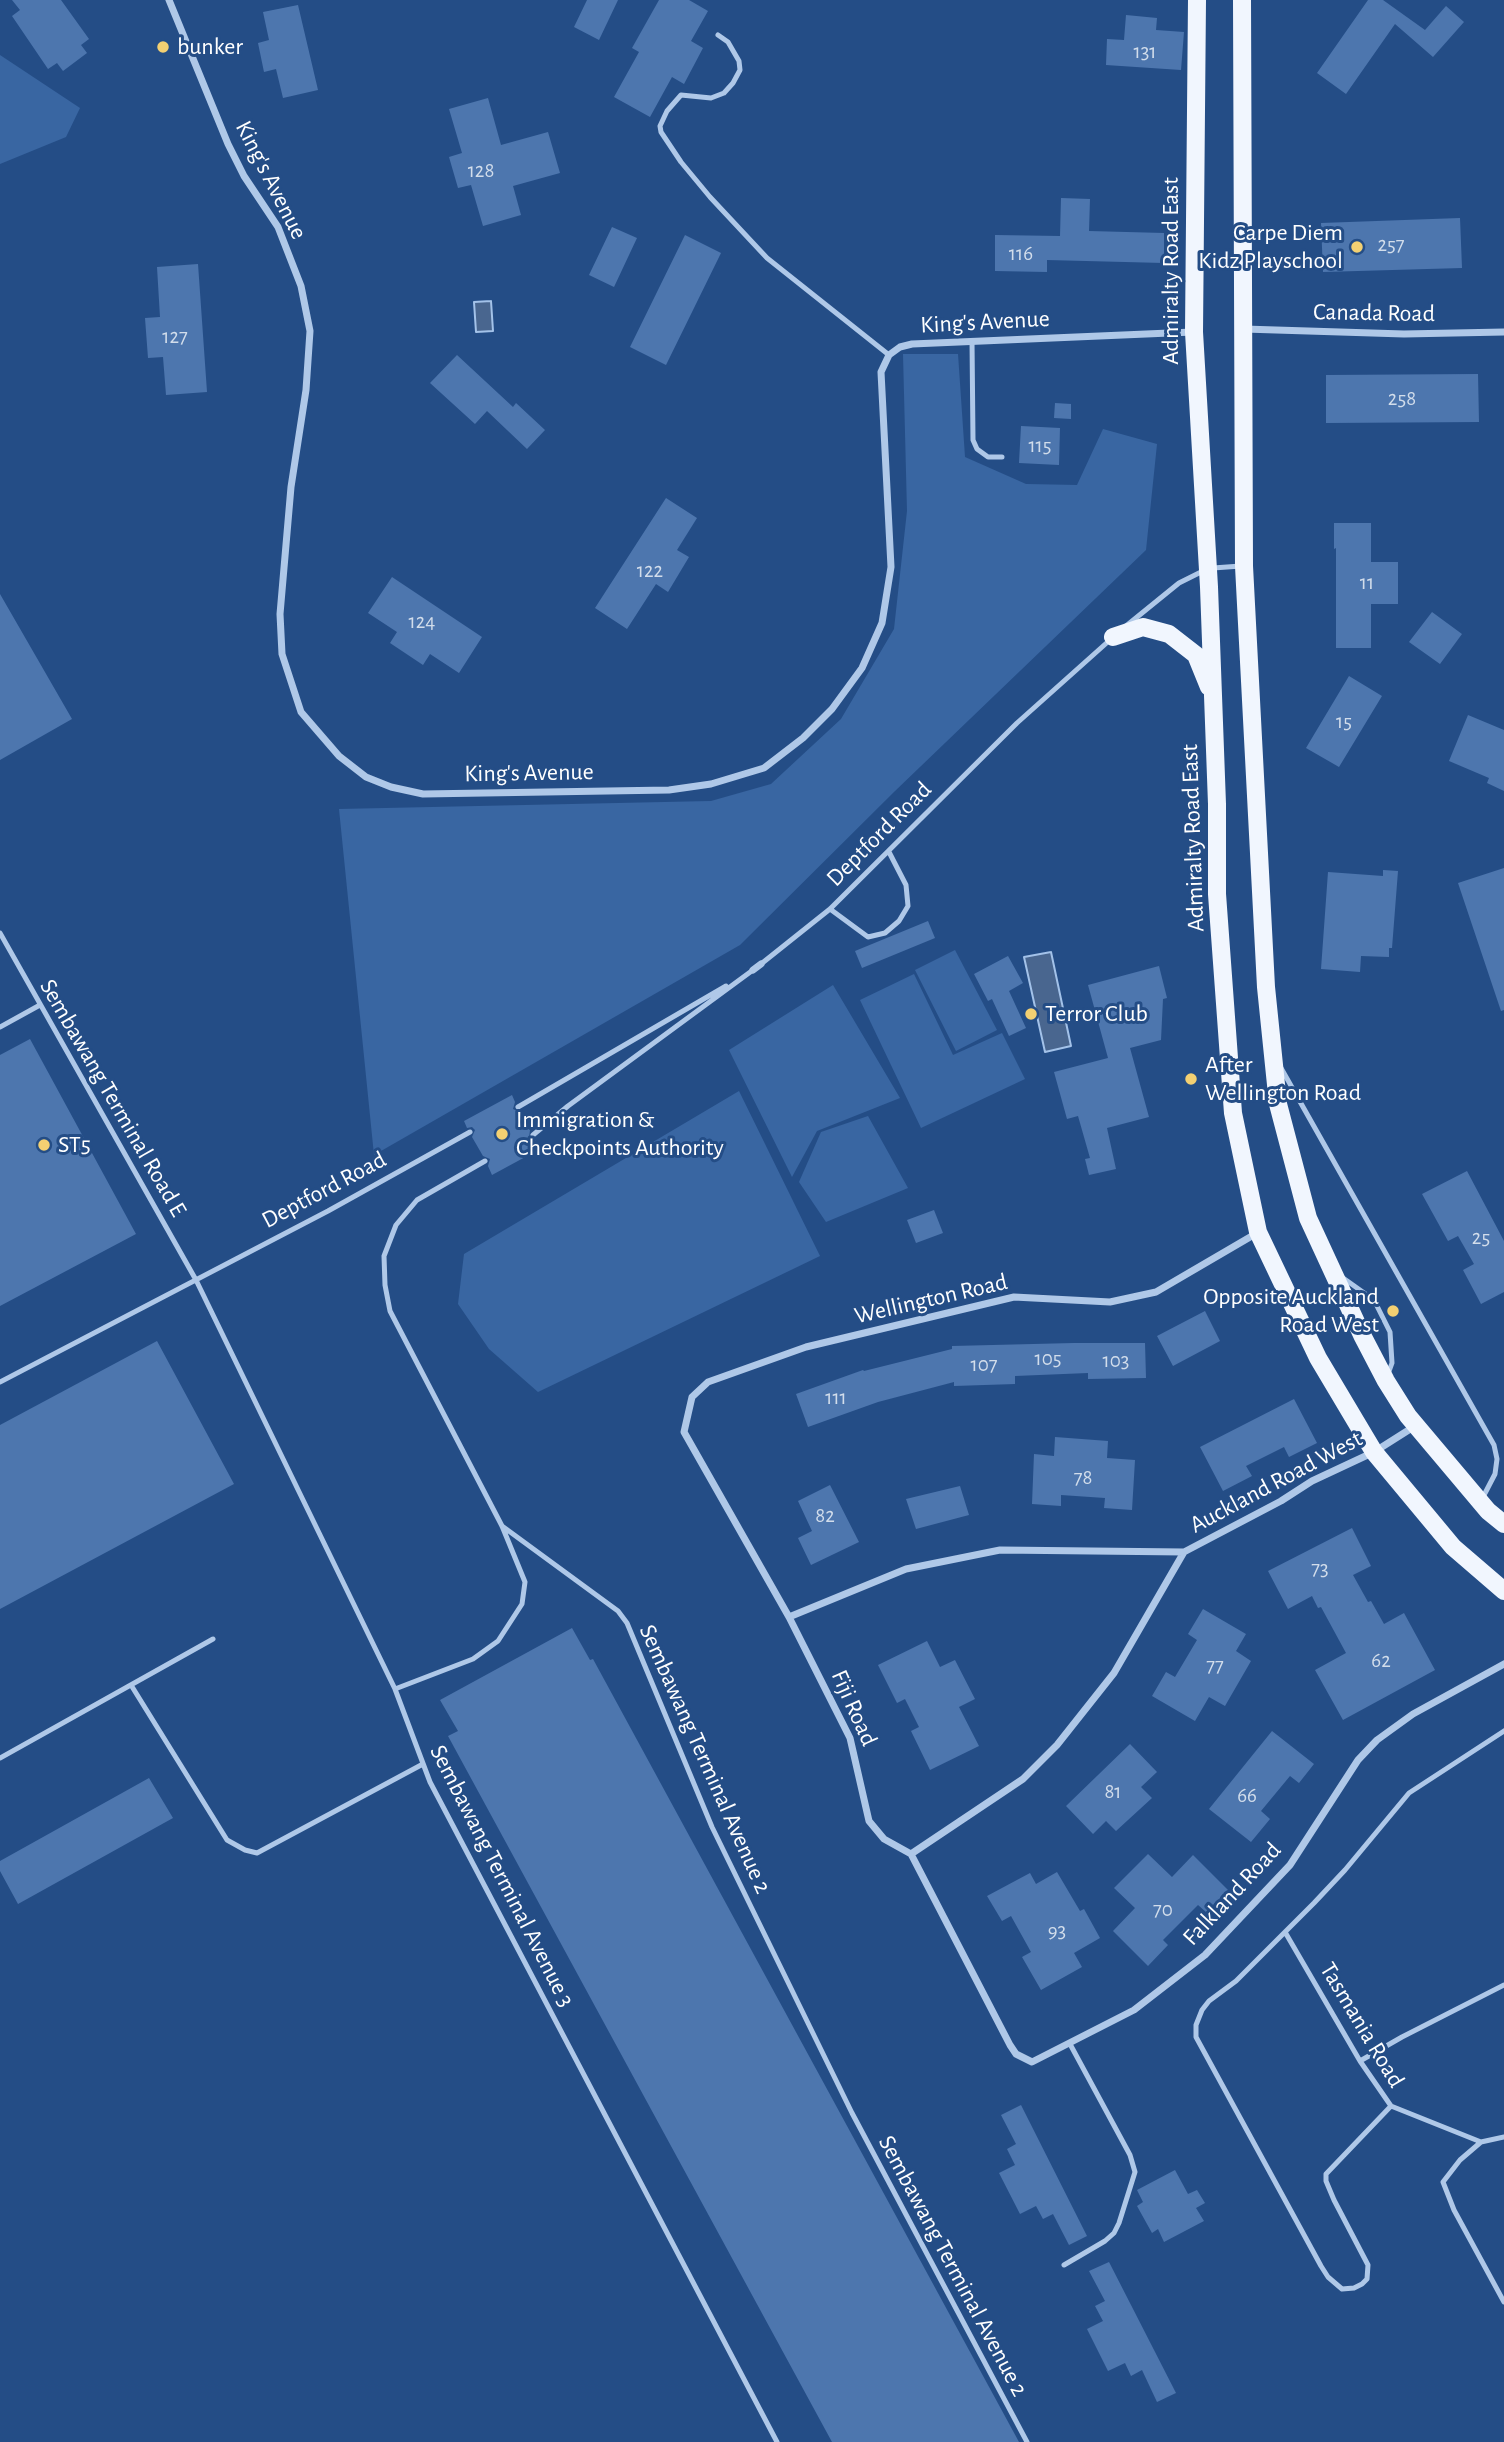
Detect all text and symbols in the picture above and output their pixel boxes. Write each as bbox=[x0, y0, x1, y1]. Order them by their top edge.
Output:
place label: bunker bbox=[177, 33, 243, 61]
marker: bunker bbox=[155, 39, 171, 55]
house number: 131 bbox=[1133, 39, 1157, 65]
street label: King's Avenue bbox=[229, 116, 313, 244]
house number: 128 bbox=[468, 158, 494, 184]
street label: Admiralty Road East bbox=[1157, 177, 1185, 365]
place label: Carpe Diem Kidz Playschool bbox=[1198, 219, 1343, 275]
house number: 257 bbox=[1377, 232, 1405, 258]
marker: Carpe Diem Kidz Playschool bbox=[1349, 239, 1365, 255]
house number: 116 bbox=[1009, 241, 1033, 267]
street label: Canada Road bbox=[1313, 298, 1435, 328]
street label: King's Avenue bbox=[920, 304, 1050, 340]
house number: 127 bbox=[162, 324, 188, 350]
house number: 258 bbox=[1388, 386, 1416, 412]
house number: 115 bbox=[1028, 433, 1052, 459]
house number: 122 bbox=[637, 558, 663, 584]
house number: 11 bbox=[1360, 570, 1374, 596]
house number: 124 bbox=[409, 609, 435, 635]
house number: 15 bbox=[1336, 709, 1352, 735]
street label: Admiralty Road East bbox=[1175, 744, 1211, 932]
street label: King's Avenue bbox=[464, 757, 594, 789]
street label: Deptford Road bbox=[820, 775, 938, 893]
street label: Sembawang Terminal Road E bbox=[33, 974, 193, 1222]
place label: Terror Club bbox=[1045, 1000, 1148, 1028]
marker: Terror Club bbox=[1023, 1006, 1039, 1022]
place label: After Wellington Road bbox=[1205, 1051, 1361, 1107]
marker: After Wellington Road bbox=[1183, 1071, 1199, 1087]
place label: Immigration & Checkpoints Authority bbox=[516, 1106, 724, 1162]
marker: Immigration & Checkpoints Authority bbox=[494, 1126, 510, 1142]
place label: ST5 bbox=[58, 1131, 91, 1159]
marker: ST5 bbox=[36, 1137, 52, 1153]
street label: Deptford Road bbox=[257, 1145, 391, 1235]
house number: 25 bbox=[1472, 1225, 1490, 1251]
street label: Wellington Road bbox=[852, 1267, 1010, 1331]
place label: Opposite Auckland Road West bbox=[1203, 1283, 1379, 1339]
marker: Opposite Auckland Road West bbox=[1385, 1303, 1401, 1319]
house number: 105 bbox=[1034, 1346, 1062, 1372]
house number: 103 bbox=[1103, 1348, 1129, 1374]
house number: 107 bbox=[970, 1352, 998, 1378]
house number: 111 bbox=[825, 1385, 847, 1411]
street label: Auckland Road West bbox=[1185, 1424, 1367, 1540]
house number: 78 bbox=[1074, 1465, 1092, 1491]
house number: 82 bbox=[815, 1503, 835, 1529]
house number: 73 bbox=[1311, 1556, 1329, 1582]
street label: Sembawang Terminal Avenue 2 bbox=[633, 1620, 777, 1898]
house number: 62 bbox=[1371, 1648, 1391, 1674]
house number: 77 bbox=[1206, 1653, 1224, 1679]
street label: Fiji Road bbox=[825, 1666, 883, 1750]
street label: Sembawang Terminal Avenue 3 bbox=[423, 1740, 581, 2012]
house number: 81 bbox=[1104, 1779, 1122, 1805]
house number: 66 bbox=[1237, 1783, 1257, 1809]
street label: Falkland Road bbox=[1177, 1836, 1287, 1952]
house number: 70 bbox=[1153, 1897, 1173, 1923]
house number: 93 bbox=[1048, 1918, 1066, 1944]
street label: Tasmania Road bbox=[1313, 1957, 1411, 2093]
street label: Sembawang Terminal Avenue 2 bbox=[872, 2131, 1034, 2401]

